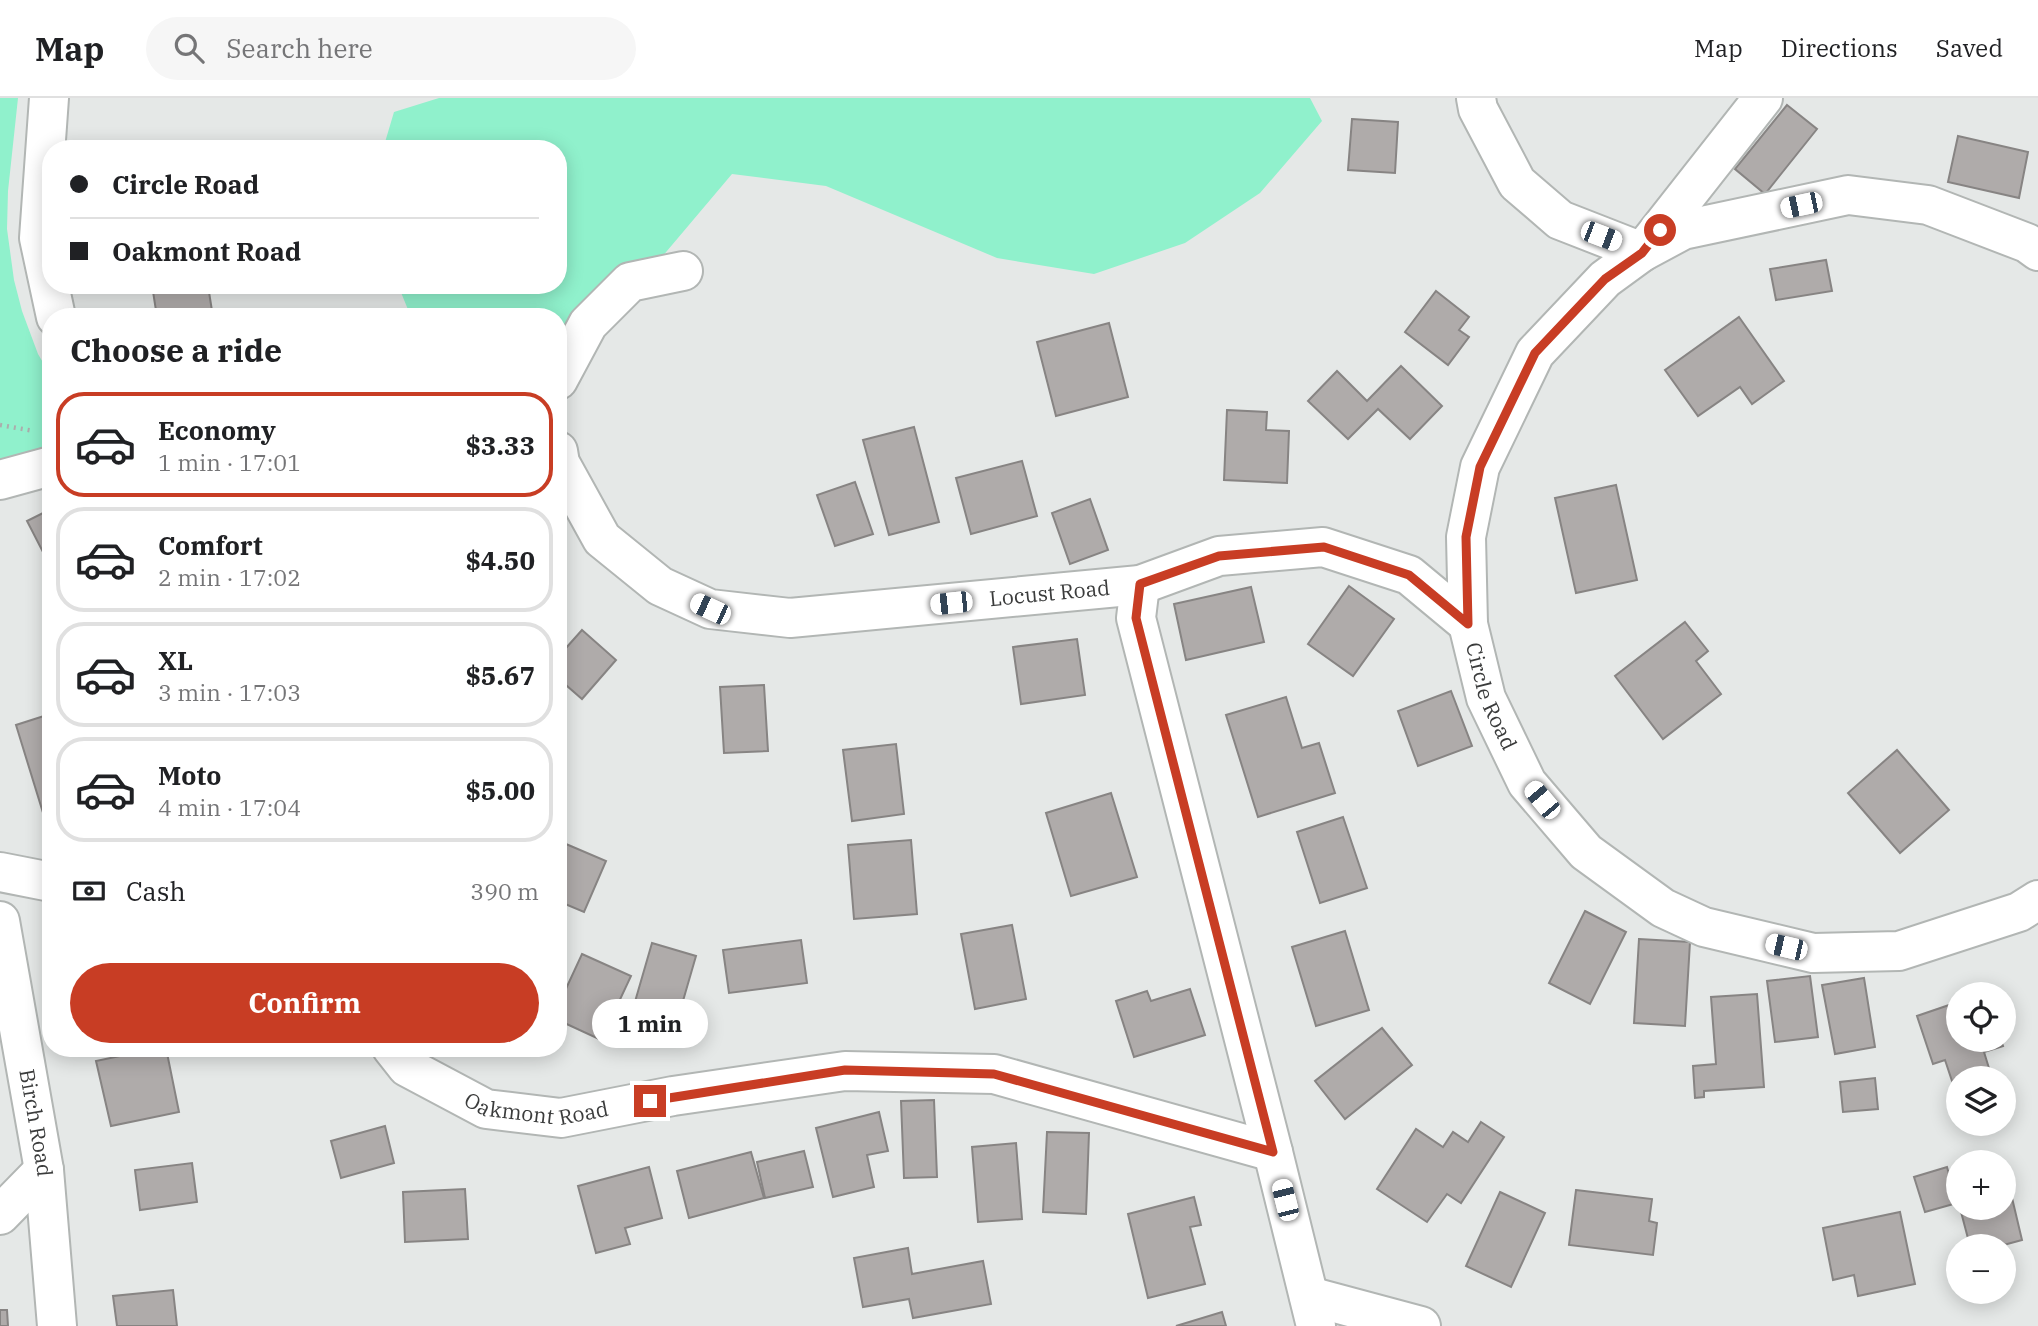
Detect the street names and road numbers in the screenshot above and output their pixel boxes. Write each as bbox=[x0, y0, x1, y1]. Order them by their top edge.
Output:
street label: Locust Road bbox=[988, 573, 1111, 612]
street label: Circle Road bbox=[1460, 639, 1524, 754]
street label: Birch Road bbox=[13, 1067, 60, 1178]
street label: Oakmont Road bbox=[460, 1085, 611, 1131]

